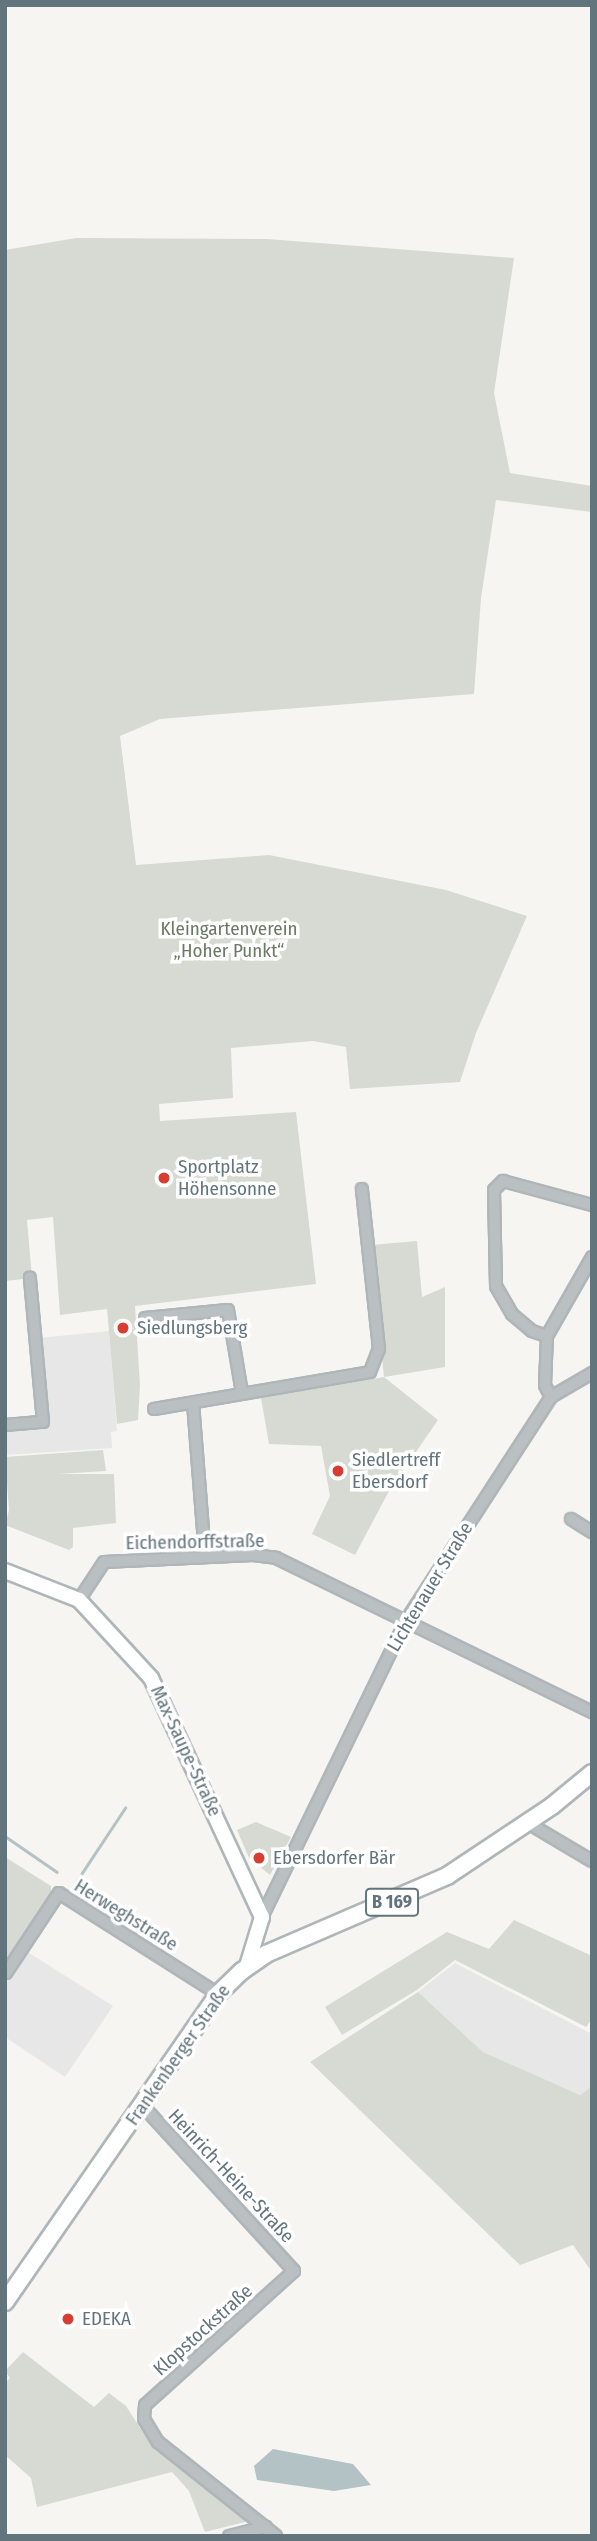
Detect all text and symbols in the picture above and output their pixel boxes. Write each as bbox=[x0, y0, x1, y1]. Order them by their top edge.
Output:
park label: Kleingartenverein „Hoher Punkt“ bbox=[161, 918, 297, 962]
place label: Sportplatz Höhensonne bbox=[178, 1156, 276, 1200]
marker: Sportplatz Höhensonne bbox=[156, 1170, 172, 1186]
place label: Siedlungsberg bbox=[137, 1317, 247, 1339]
marker: Siedlungsberg bbox=[115, 1320, 131, 1336]
place label: Siedlertreff Ebersdorf bbox=[352, 1449, 440, 1493]
marker: Siedlertreff Ebersdorf bbox=[330, 1463, 346, 1479]
street label: Lichtenauer Straße bbox=[382, 1518, 478, 1656]
street label: Eichendorffstraße bbox=[125, 1529, 265, 1555]
street label: Max-Saupe-Straße bbox=[146, 1682, 226, 1820]
place label: Ebersdorfer Bär bbox=[273, 1847, 395, 1869]
marker: Ebersdorfer Bär bbox=[251, 1850, 267, 1866]
street label: Herweghstraße bbox=[70, 1874, 182, 1956]
road number: B 169 bbox=[364, 1888, 420, 1916]
street label: Frankenberger Straße bbox=[121, 1980, 235, 2130]
street label: Heinrich-Heine-Straße bbox=[163, 2105, 299, 2247]
street label: Klopstockstraße bbox=[149, 2280, 257, 2380]
place label: EDEKA bbox=[82, 2308, 131, 2330]
marker: EDEKA bbox=[60, 2311, 76, 2327]

